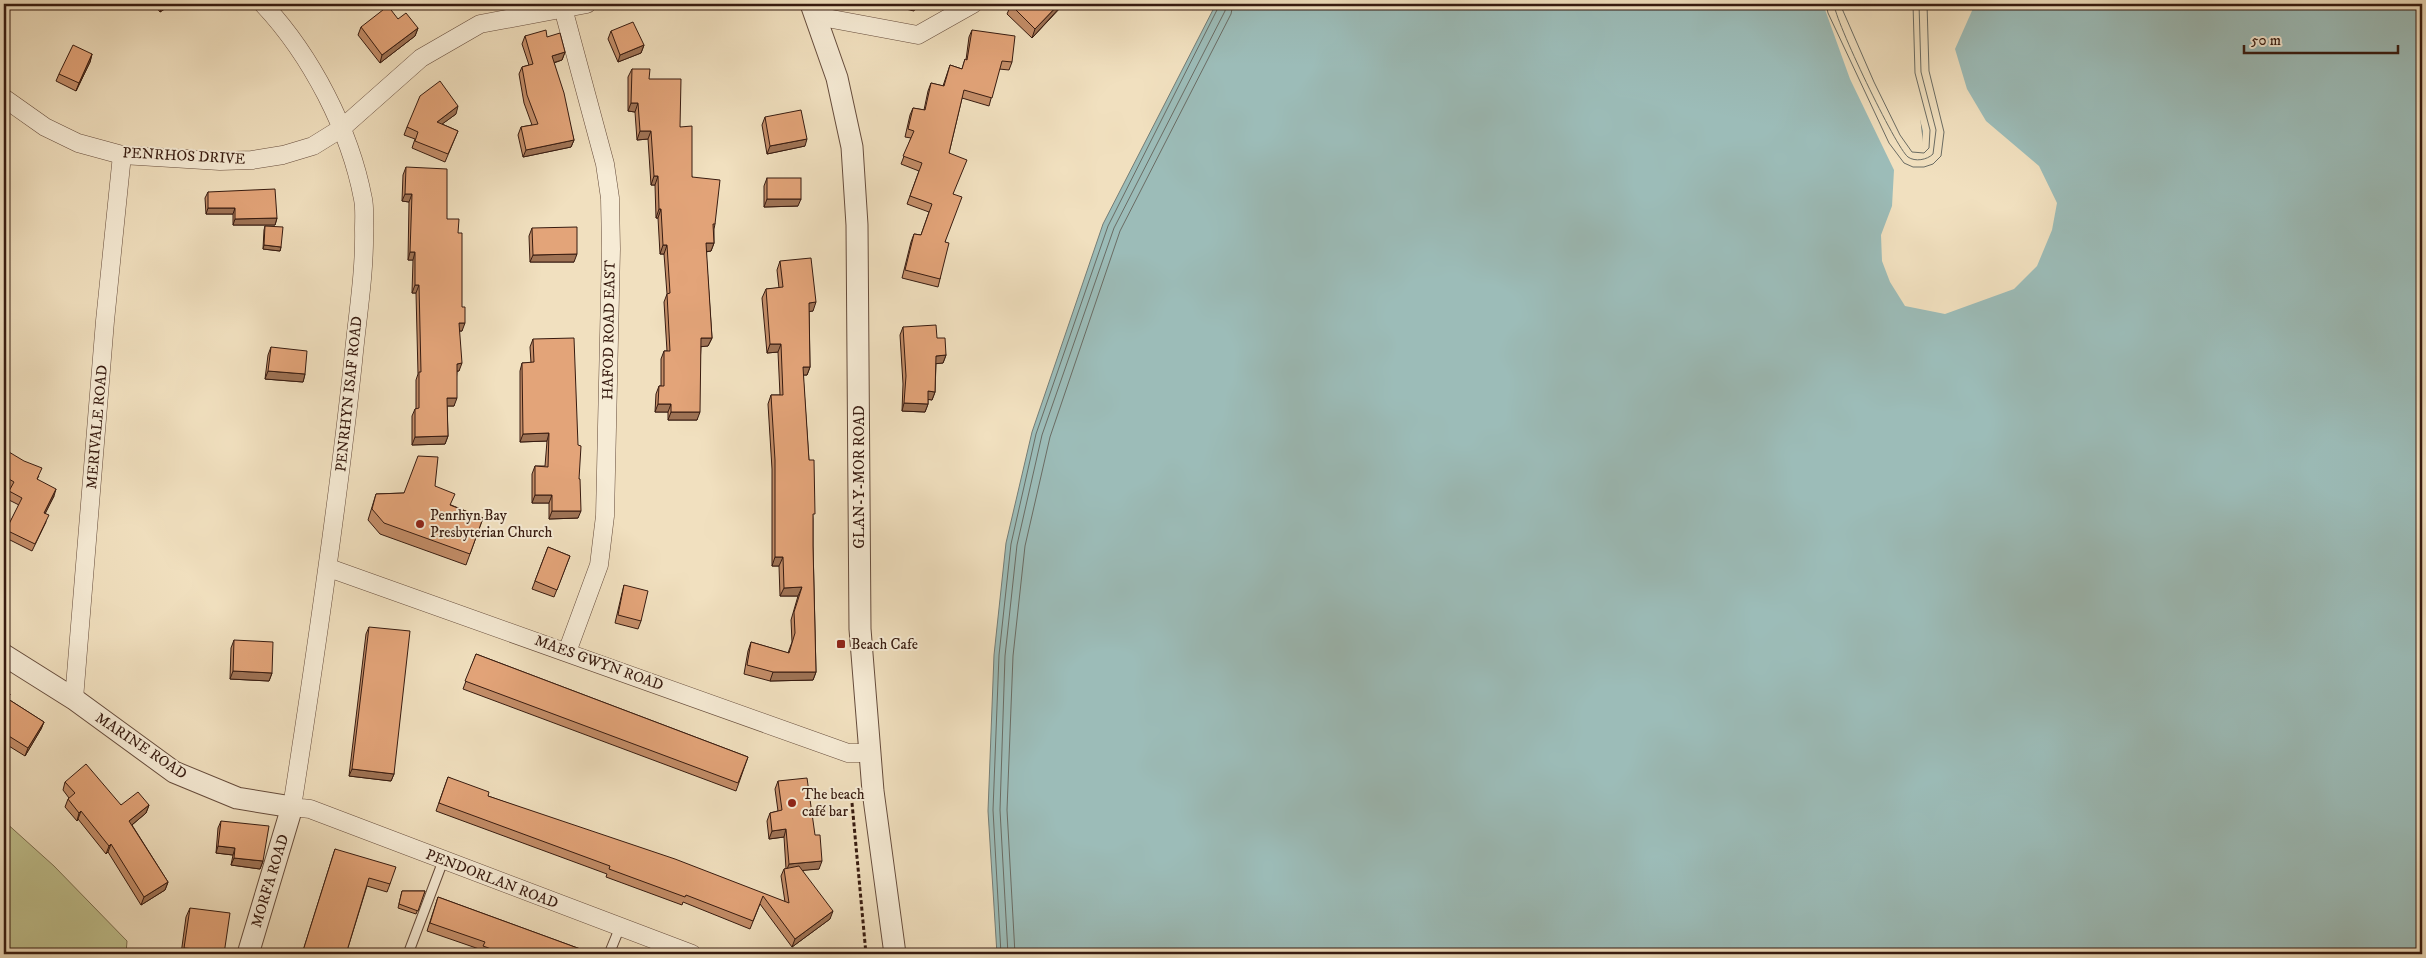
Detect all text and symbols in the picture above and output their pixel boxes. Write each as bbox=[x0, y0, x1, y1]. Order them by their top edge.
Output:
scale bar bbox=[2244, 22, 2397, 54]
text: 50 m bbox=[2251, 31, 2281, 50]
street label: PENRHOS DRIVE bbox=[122, 143, 246, 169]
street label: HAFOD ROAD EAST bbox=[598, 259, 620, 400]
street label: PENRHYN ISAF ROAD bbox=[331, 315, 367, 473]
street label: MERIVALE ROAD bbox=[82, 364, 112, 490]
street label: GLAN-Y-MOR ROAD bbox=[850, 405, 869, 549]
place label: Penrhyn Bay Presbyterian Church bbox=[430, 506, 553, 542]
marker: Penrhyn Bay Presbyterian Church bbox=[414, 518, 426, 530]
street label: MAES GWYN ROAD bbox=[532, 631, 666, 695]
place label: Beach Cafe bbox=[851, 635, 918, 654]
marker: Beach Cafe bbox=[835, 638, 847, 650]
street label: MARINE ROAD bbox=[91, 708, 191, 784]
place label: The beach café bar bbox=[802, 785, 865, 821]
marker: The beach café bar bbox=[786, 797, 798, 809]
street label: MORFA ROAD bbox=[247, 832, 293, 930]
street label: PENDORLAN ROAD bbox=[423, 845, 561, 913]

